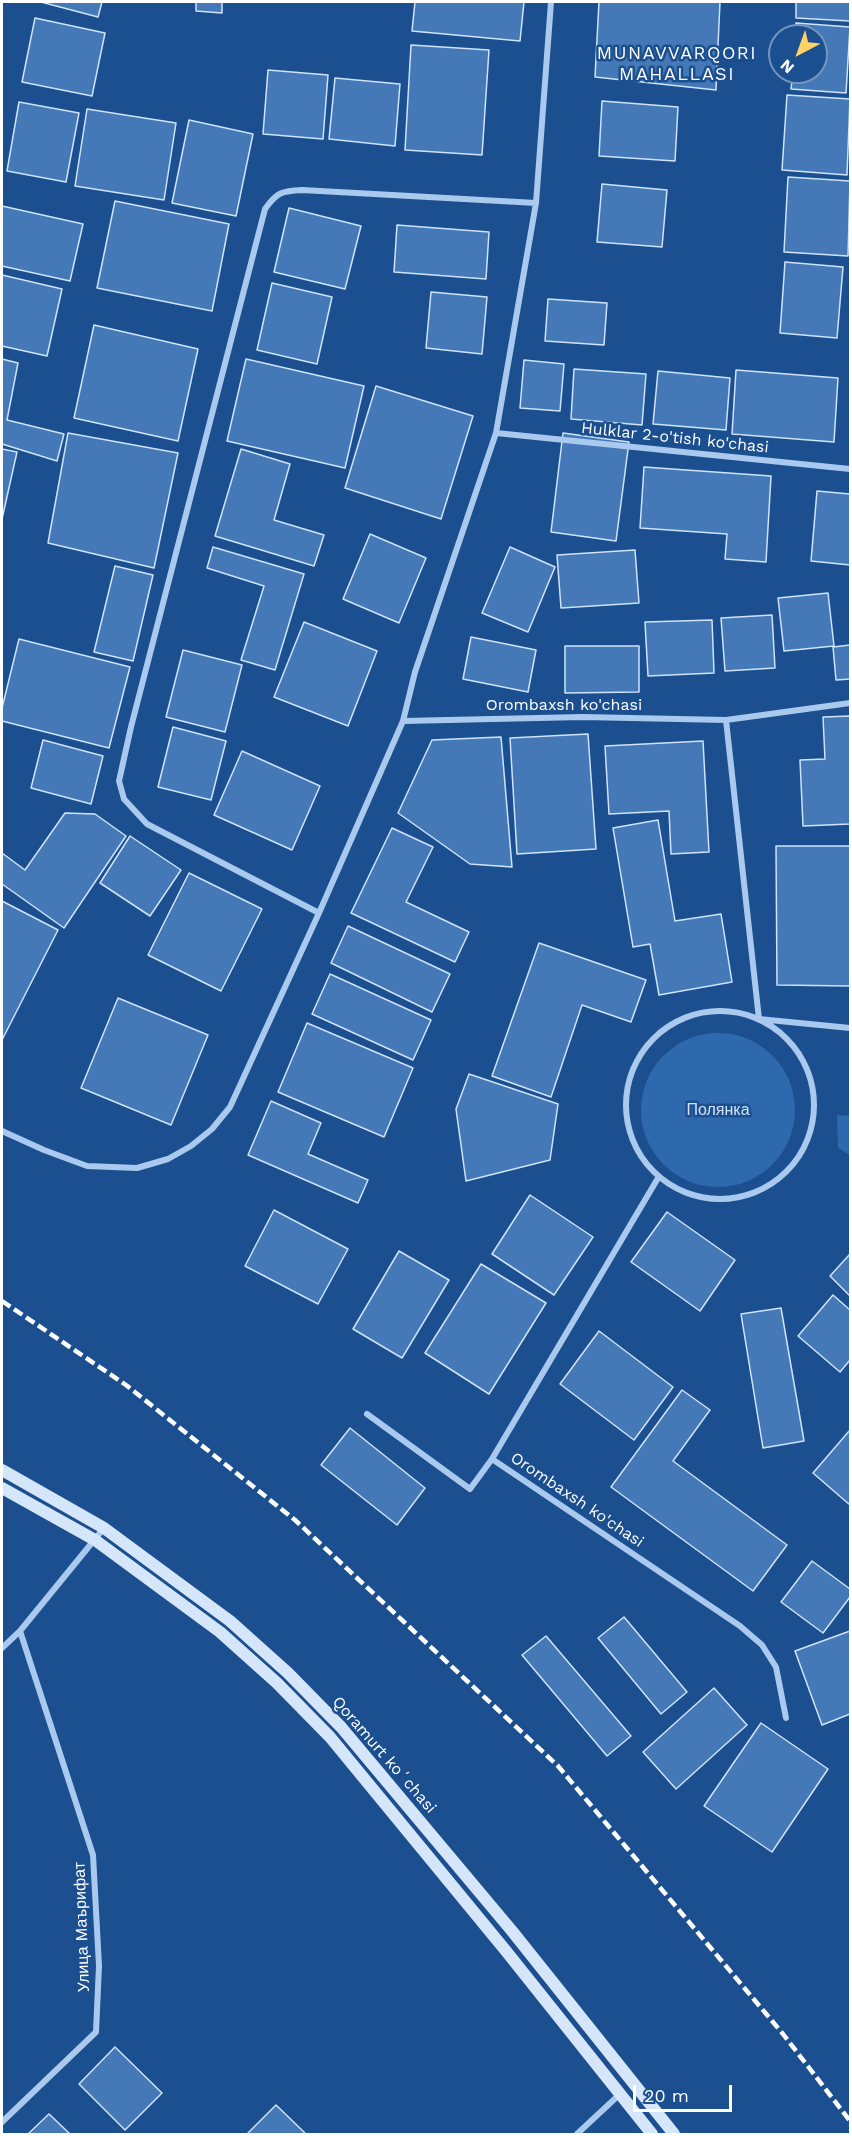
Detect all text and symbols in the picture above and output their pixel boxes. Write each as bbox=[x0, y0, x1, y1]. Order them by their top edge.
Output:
north arrow bbox=[768, 24, 828, 84]
district label: MUNAVVARQORI MAHALLASI bbox=[597, 43, 757, 86]
text: N bbox=[776, 55, 798, 78]
street label: Hulklar 2-o'tish ko'chasi bbox=[580, 419, 770, 457]
street label: Orombaxsh ko'chasi bbox=[486, 695, 642, 715]
park label: Полянка bbox=[686, 1100, 750, 1120]
street label: Orombaxsh ko'chasi bbox=[507, 1448, 647, 1552]
street label: Qoramurt koʻchasi bbox=[328, 1693, 440, 1817]
street label: Улица Маърифат bbox=[70, 1862, 94, 1992]
scale bar bbox=[636, 2073, 735, 2111]
text: 20 m bbox=[644, 2085, 689, 2106]

